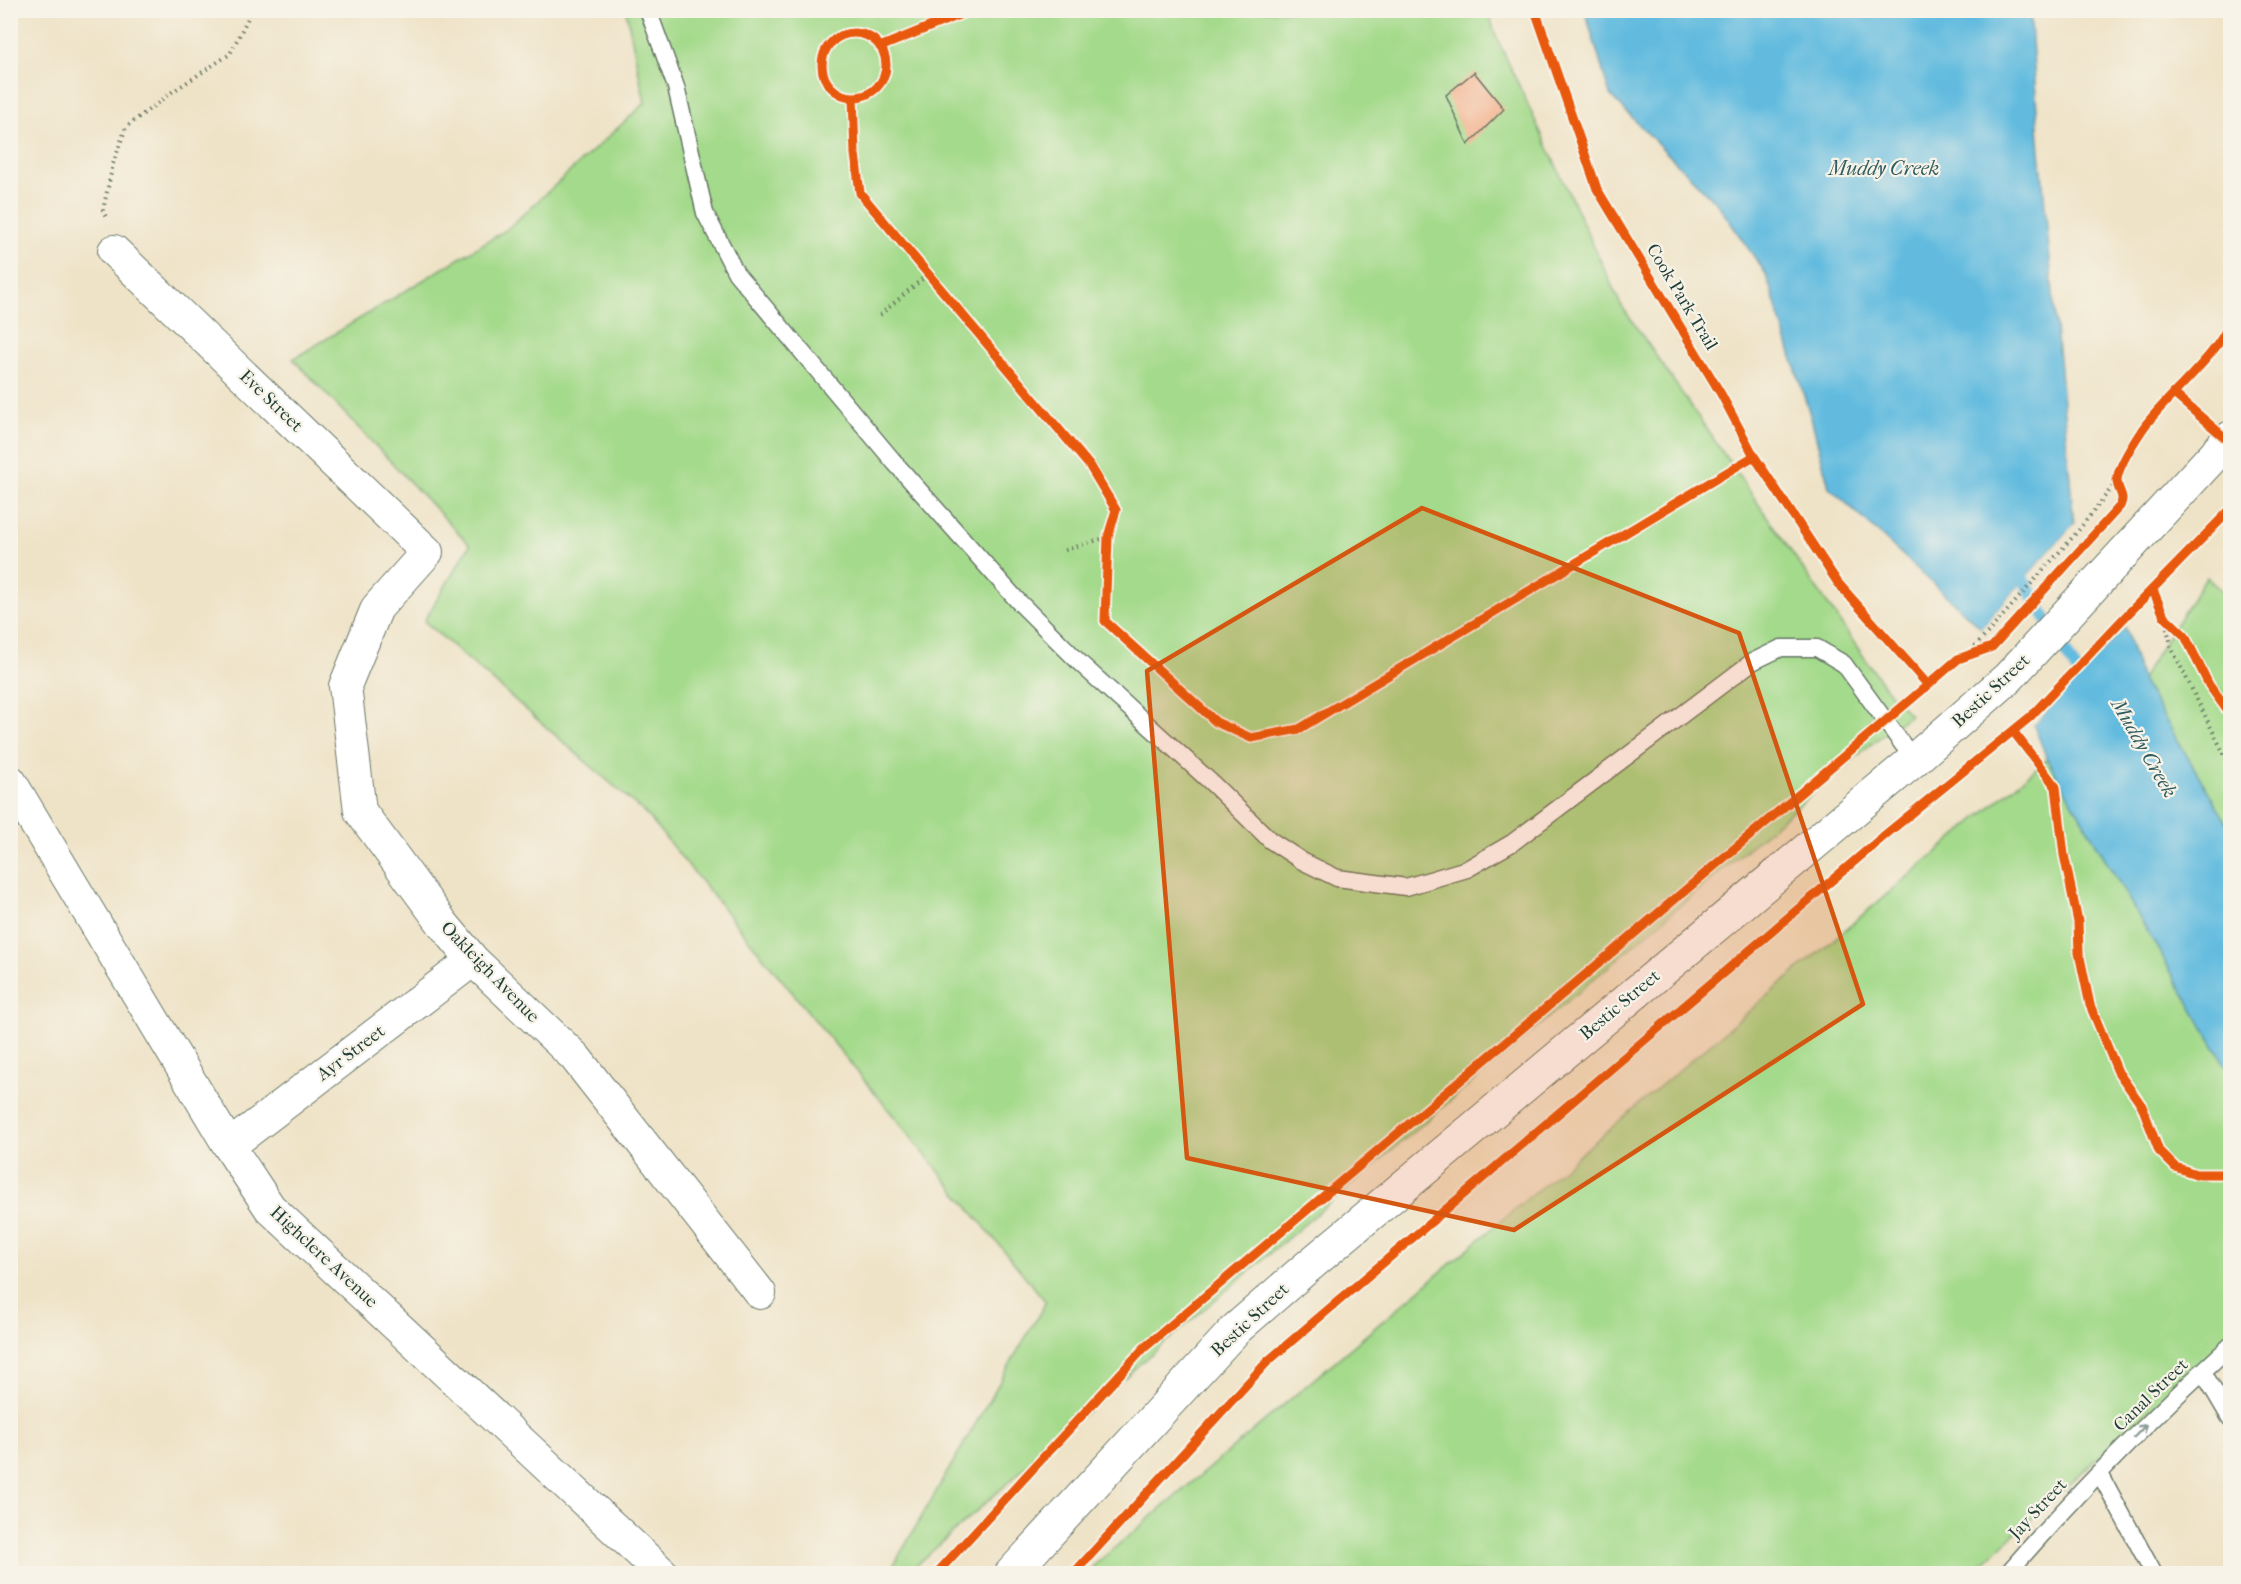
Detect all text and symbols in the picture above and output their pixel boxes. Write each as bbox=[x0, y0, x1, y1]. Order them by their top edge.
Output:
water label: Muddy Creek bbox=[1827, 157, 1939, 180]
street label: Cook Park Trail bbox=[1642, 240, 1722, 354]
street label: Eve Street bbox=[235, 366, 307, 437]
street label: Bestic Street bbox=[1948, 649, 2034, 732]
water label: Muddy Creek bbox=[2105, 693, 2182, 802]
street label: Oakleigh Avenue bbox=[436, 917, 544, 1027]
street label: Bestic Street bbox=[1576, 965, 1665, 1045]
street label: Ayr Street bbox=[312, 1020, 390, 1086]
street label: Highclere Avenue bbox=[266, 1202, 382, 1312]
street label: Bestic Street bbox=[1207, 1278, 1293, 1361]
street label: Canal Street bbox=[2109, 1354, 2193, 1436]
one-way arrow bbox=[2133, 1423, 2148, 1438]
street label: Jay Street bbox=[2003, 1474, 2072, 1545]

